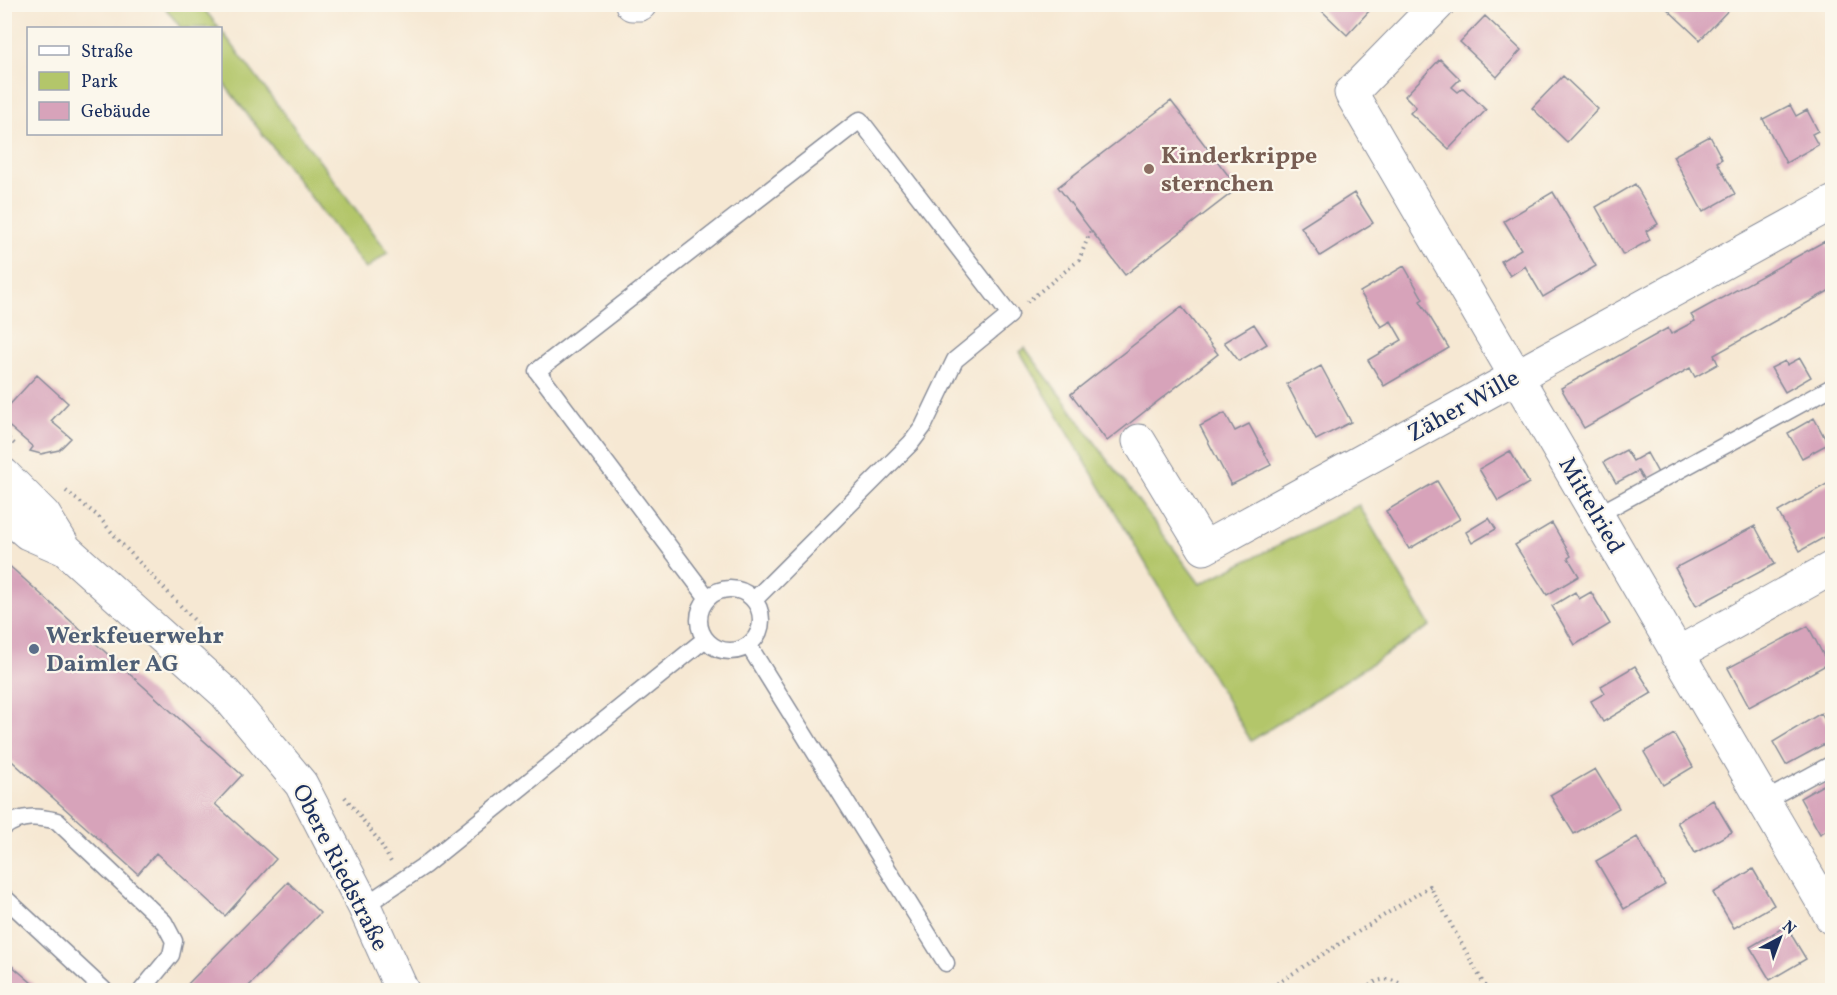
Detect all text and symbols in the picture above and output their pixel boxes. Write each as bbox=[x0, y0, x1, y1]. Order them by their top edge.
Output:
legend bbox=[27, 27, 222, 135]
text: Straße bbox=[81, 40, 133, 65]
text: Park bbox=[81, 70, 118, 95]
text: Gebäude bbox=[81, 100, 150, 125]
place label: Kinderkrippe sternchen bbox=[1161, 140, 1317, 202]
marker: Kinderkrippe sternchen bbox=[1142, 162, 1156, 176]
street label: Zäher Wille bbox=[1402, 362, 1526, 451]
street label: Mittelried bbox=[1549, 451, 1632, 561]
place label: Werkfeuerwehr Daimler AG bbox=[46, 620, 224, 682]
marker: Werkfeuerwehr Daimler AG bbox=[27, 642, 41, 656]
street label: Obere Riedstraße bbox=[282, 779, 396, 957]
north arrow bbox=[1750, 908, 1810, 968]
text: N bbox=[1777, 916, 1800, 941]

